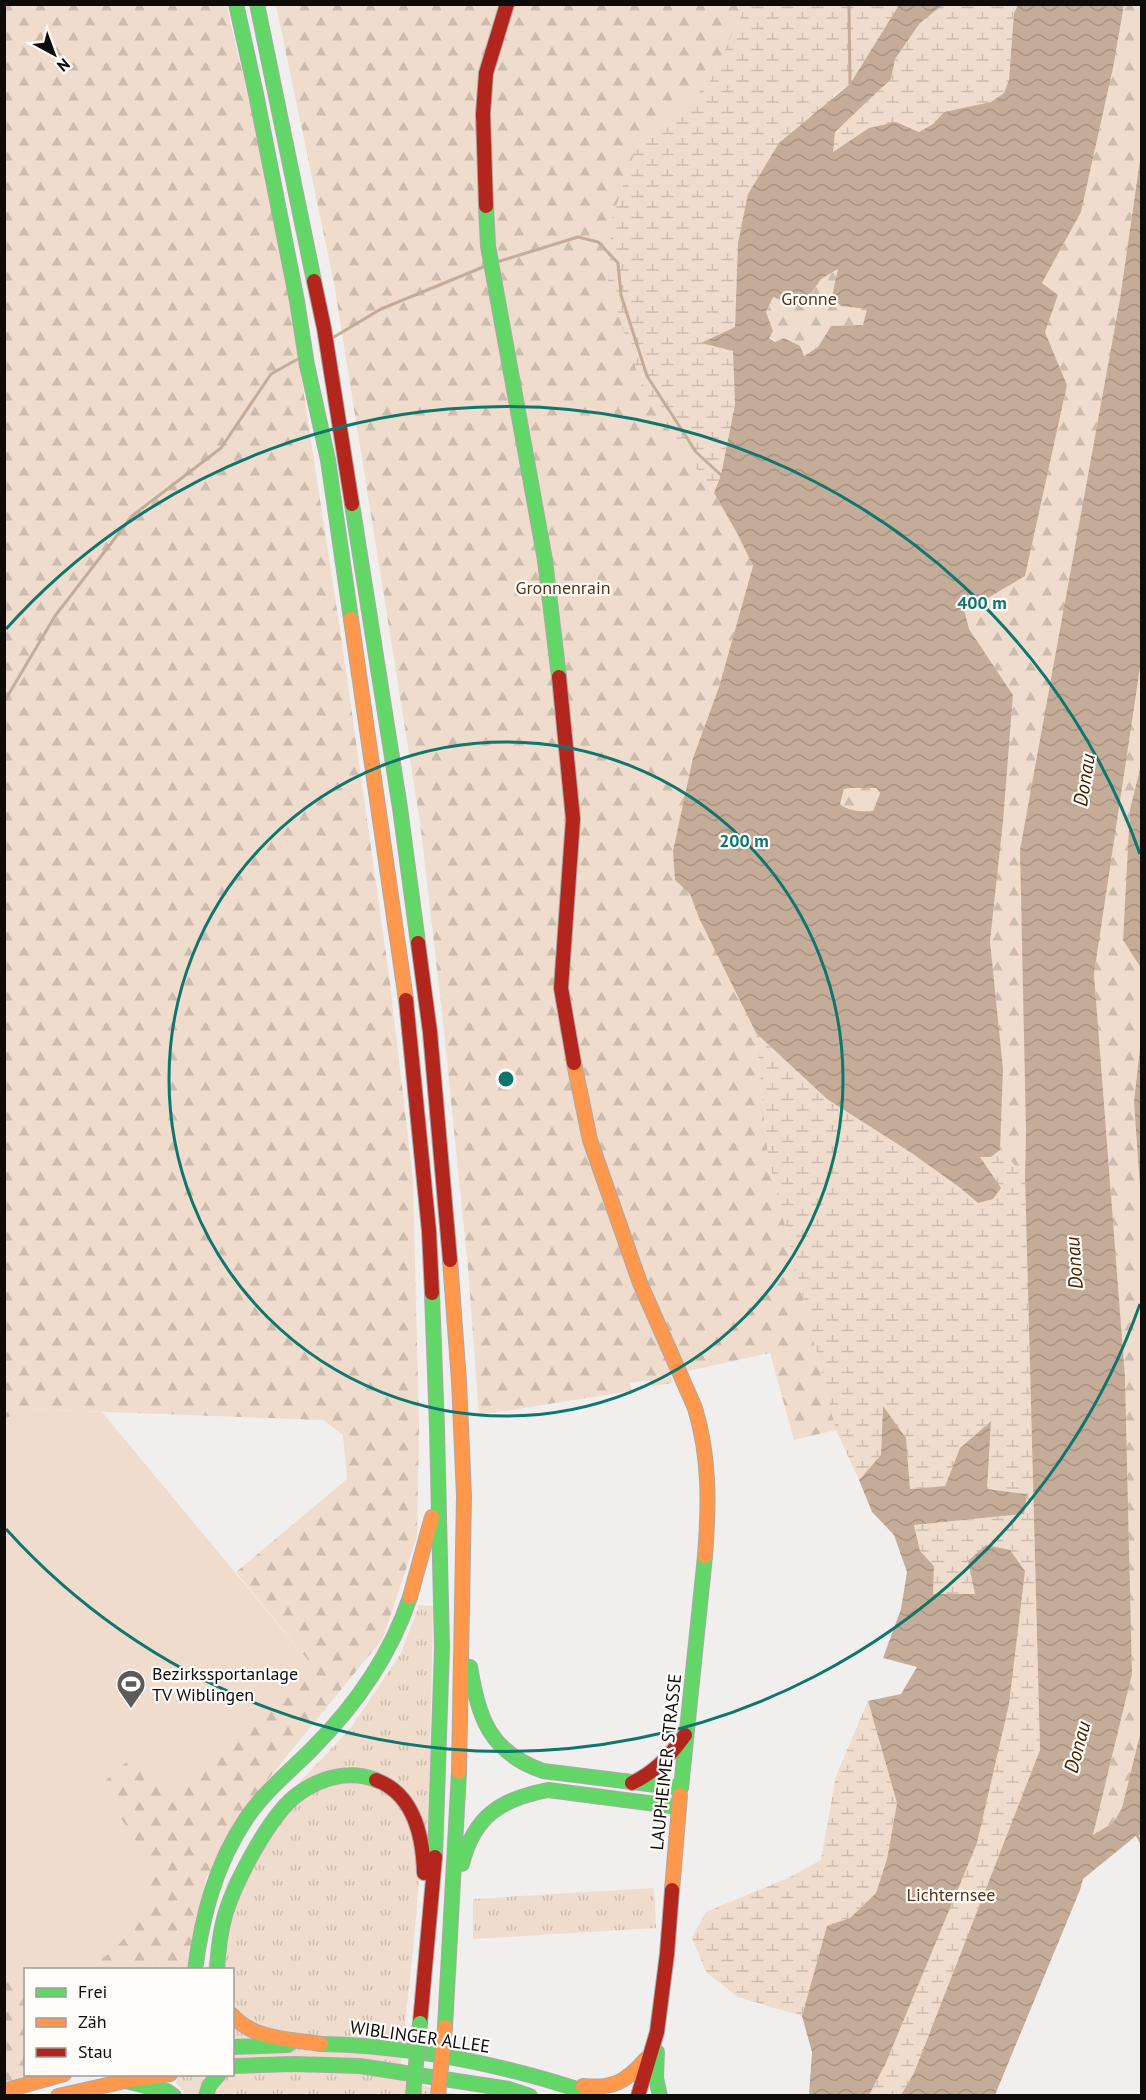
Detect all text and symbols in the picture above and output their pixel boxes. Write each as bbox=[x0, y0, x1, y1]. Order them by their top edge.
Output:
north arrow bbox=[24, 24, 84, 84]
text: N bbox=[53, 54, 74, 76]
park label: Gronne bbox=[781, 287, 837, 310]
park label: Gronnenrain bbox=[515, 576, 611, 599]
text: 400 m bbox=[957, 591, 1007, 614]
water label: Donau bbox=[1067, 752, 1101, 808]
text: 200 m bbox=[719, 829, 769, 852]
centre of rings bbox=[496, 1069, 516, 1089]
water label: Donau bbox=[1059, 1236, 1089, 1290]
place label: Bezirkssportanlage TV Wiblingen bbox=[152, 1662, 298, 1706]
sports icon: Bezirkssportanlage TV Wiblingen bbox=[115, 1668, 147, 1710]
street label: LAUPHEIMER STRASSE bbox=[645, 1673, 686, 1851]
water label: Donau bbox=[1058, 1718, 1096, 1776]
park label: Lichternsee bbox=[907, 1883, 995, 1906]
legend bbox=[24, 1968, 234, 2076]
text: Frei bbox=[78, 1980, 107, 2003]
text: Zäh bbox=[78, 2010, 107, 2033]
street label: WIBLINGER ALLEE bbox=[348, 2015, 492, 2058]
text: Stau bbox=[78, 2040, 112, 2063]

